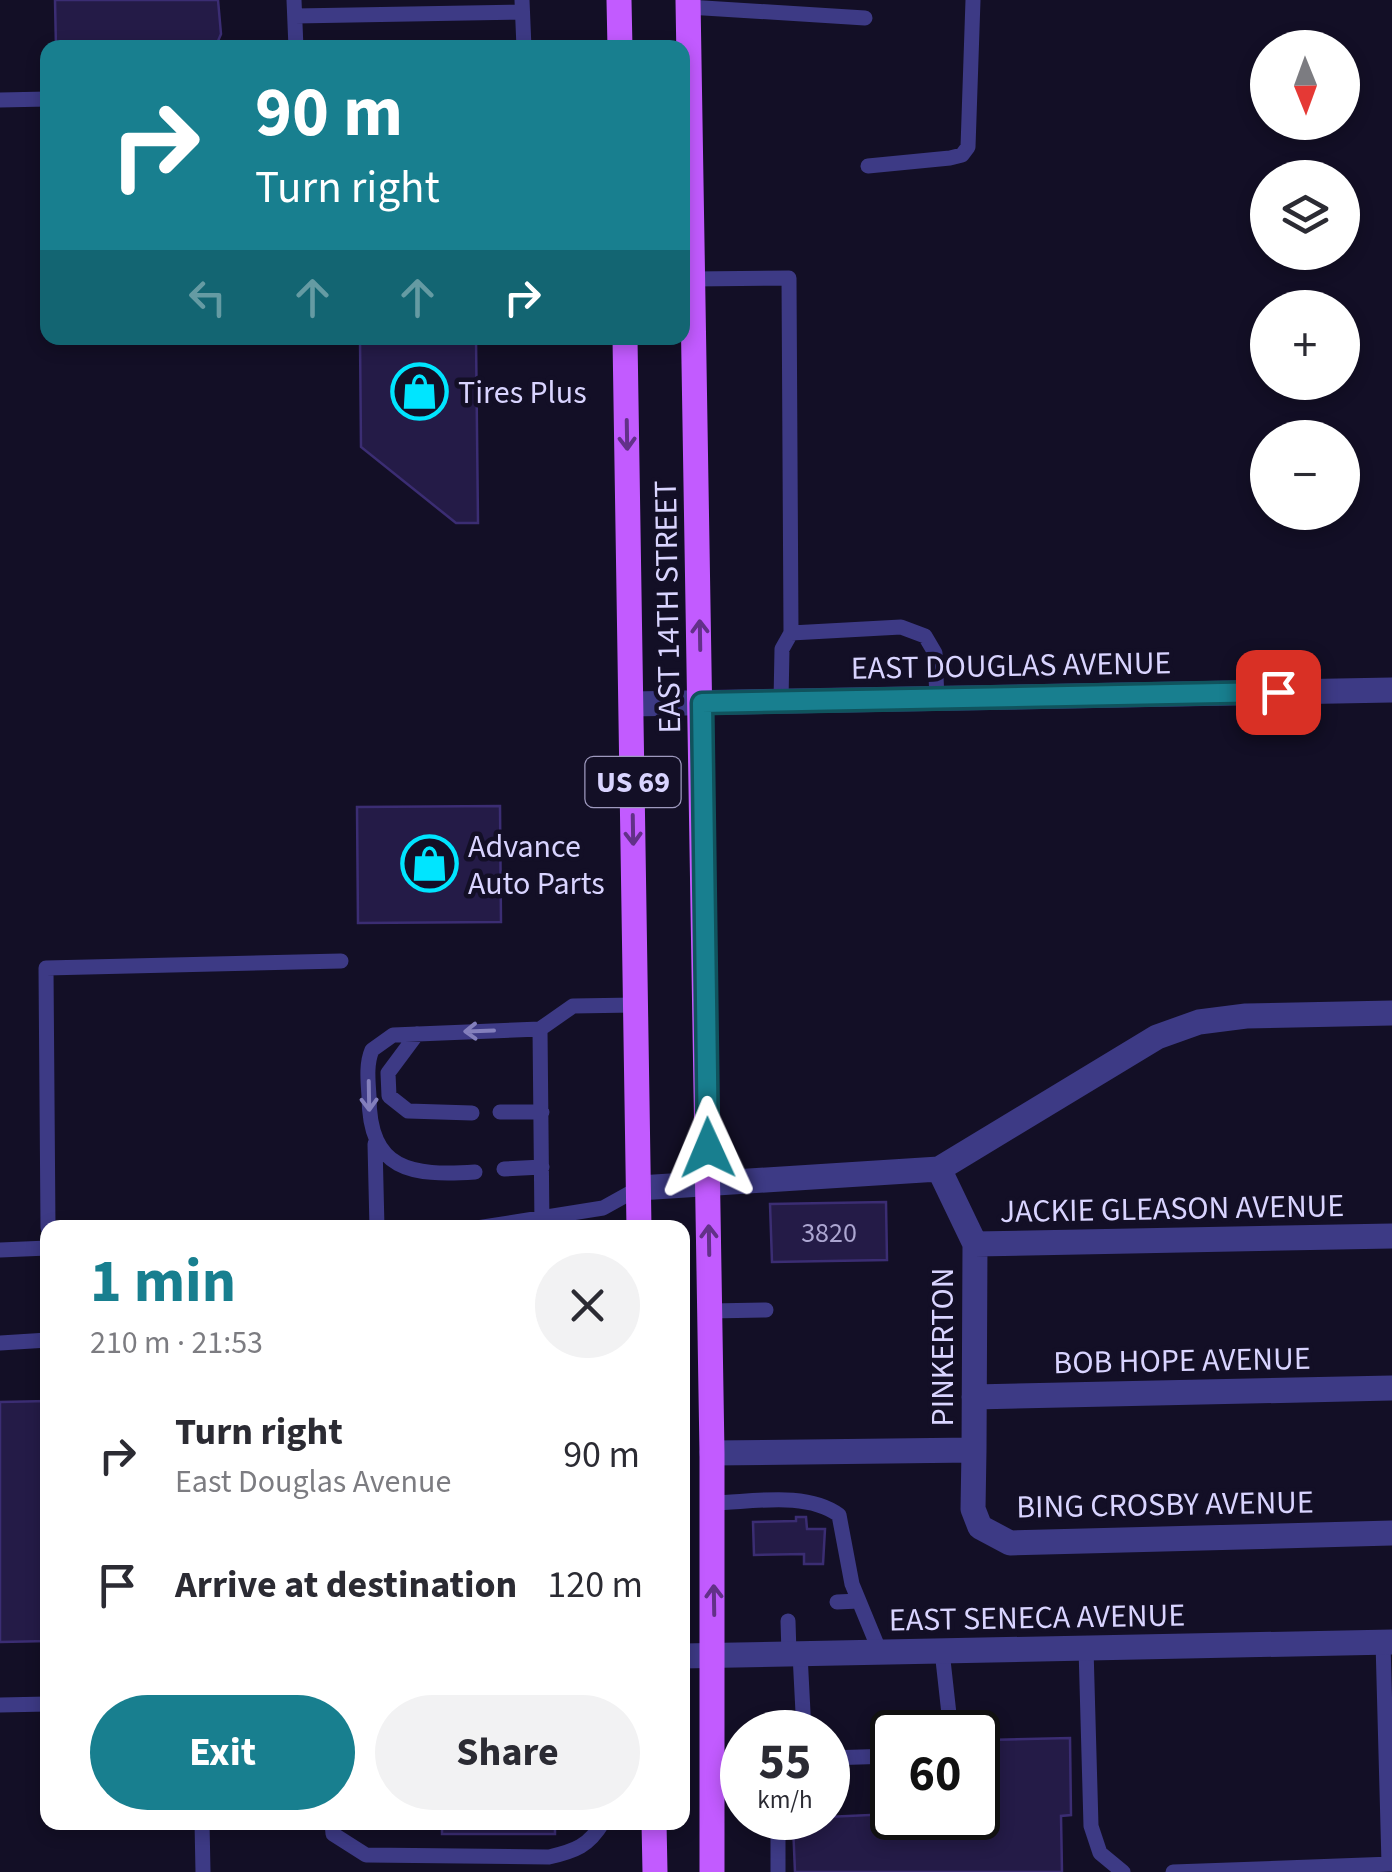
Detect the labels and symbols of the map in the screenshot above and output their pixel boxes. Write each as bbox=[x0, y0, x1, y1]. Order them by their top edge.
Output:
north arrow bbox=[1250, 30, 1360, 140]
shop icon: Tires Plus bbox=[389, 362, 449, 422]
place label: Tires Plus bbox=[458, 370, 587, 416]
one-way arrow bbox=[618, 418, 636, 450]
street label: EAST 14TH STREET bbox=[643, 480, 693, 734]
one-way arrow bbox=[690, 619, 710, 652]
street label: EAST DOUGLAS AVENUE bbox=[850, 640, 1172, 692]
pin bbox=[1236, 650, 1321, 735]
road number: US 69 bbox=[586, 757, 680, 807]
one-way arrow bbox=[624, 812, 642, 845]
place label: Advance Auto Parts bbox=[468, 824, 605, 907]
shop icon: Advance Auto Parts bbox=[399, 834, 459, 894]
one-way arrow bbox=[463, 1022, 495, 1041]
one-way arrow bbox=[359, 1080, 378, 1112]
position arrow bbox=[656, 1096, 760, 1200]
street label: JACKIE GLEASON AVENUE bbox=[999, 1183, 1345, 1235]
house number: 3820 bbox=[801, 1213, 857, 1253]
one-way arrow bbox=[700, 1224, 719, 1256]
street label: PINKERTON bbox=[920, 1268, 966, 1426]
street label: BOB HOPE AVENUE bbox=[1053, 1336, 1311, 1386]
street label: BING CROSBY AVENUE bbox=[1016, 1479, 1314, 1531]
one-way arrow bbox=[704, 1584, 724, 1616]
street label: EAST SENECA AVENUE bbox=[888, 1592, 1186, 1644]
speed limit sign: 60 bbox=[870, 1710, 1000, 1840]

